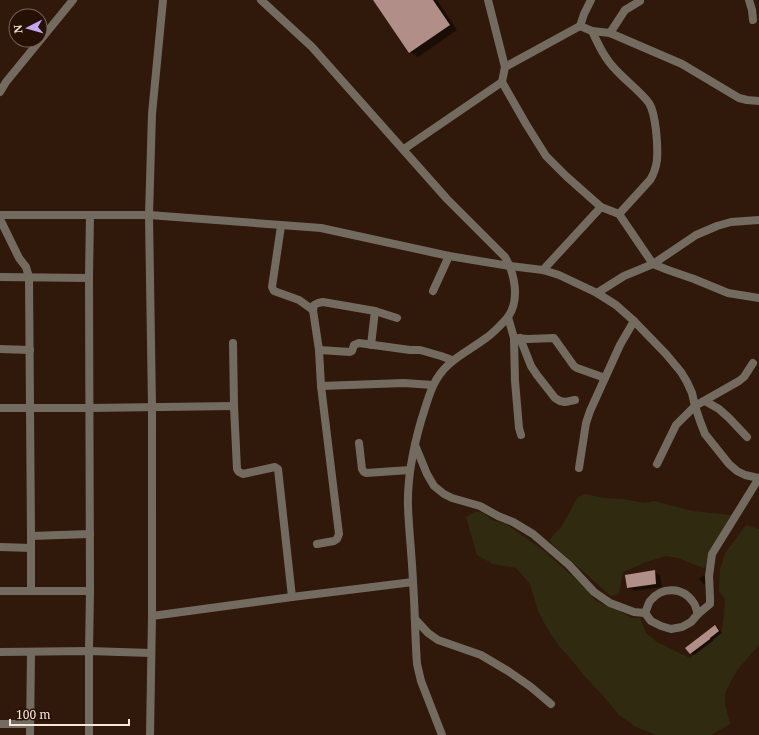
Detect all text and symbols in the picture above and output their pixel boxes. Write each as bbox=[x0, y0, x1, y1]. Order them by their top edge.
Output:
north arrow bbox=[8, 8, 48, 48]
text: N bbox=[10, 24, 25, 34]
scale bar bbox=[10, 701, 129, 727]
text: 100 m bbox=[16, 706, 51, 723]

